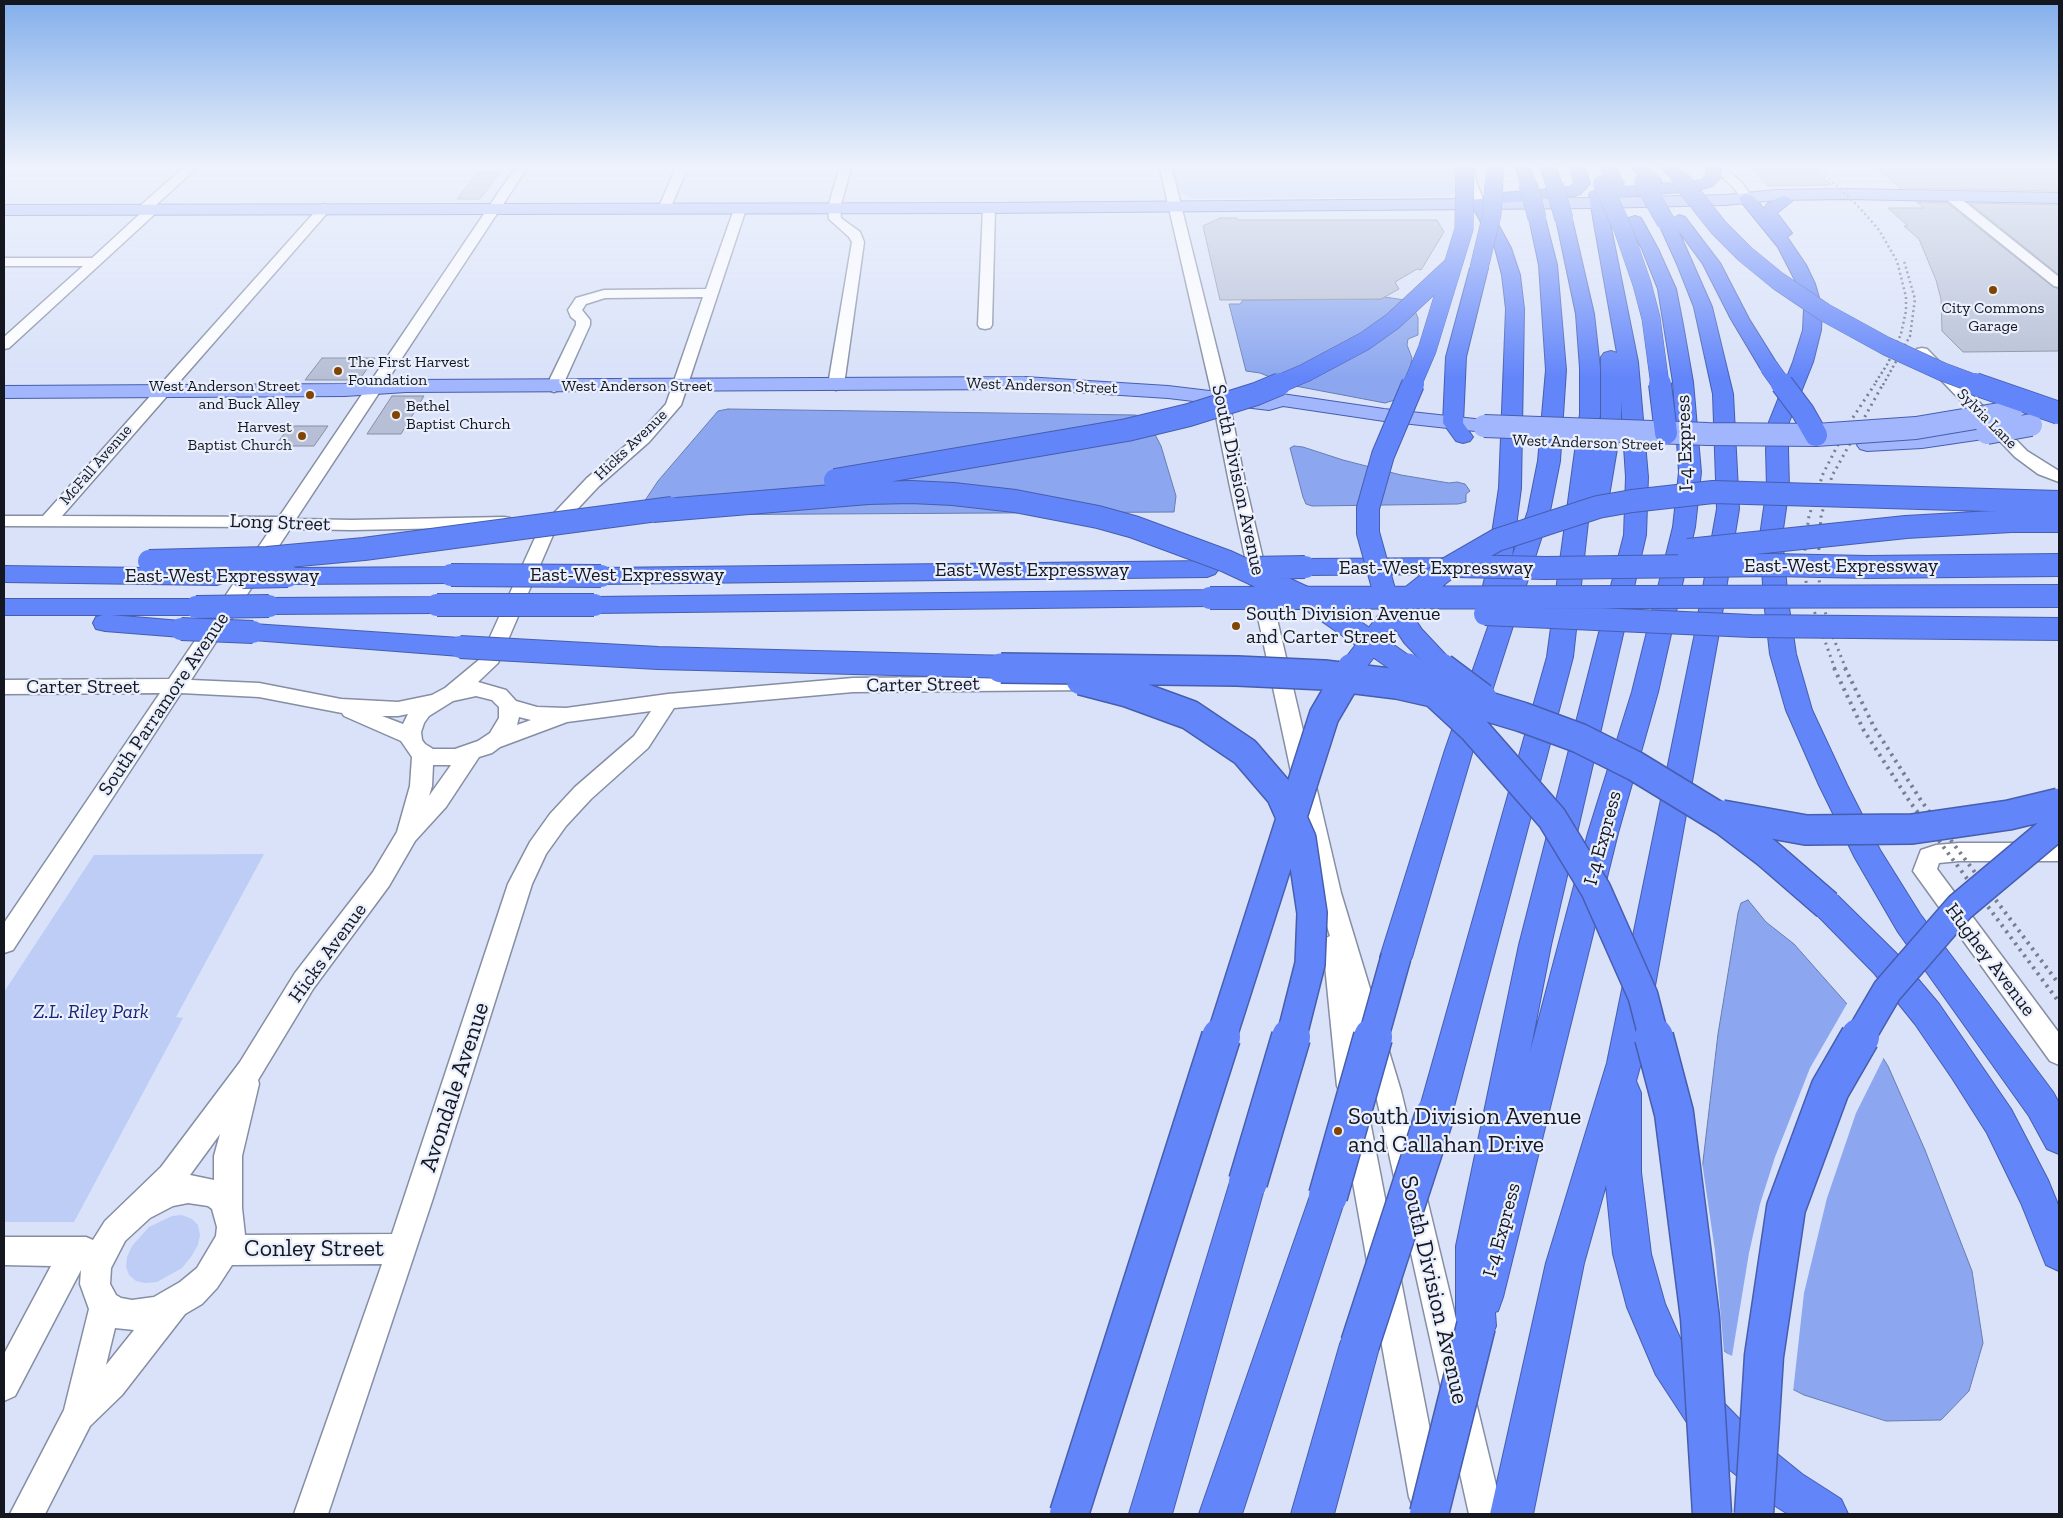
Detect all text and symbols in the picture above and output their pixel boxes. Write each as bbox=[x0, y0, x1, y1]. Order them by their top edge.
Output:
marker: City Commons Garage bbox=[1987, 284, 1999, 296]
place label: City Commons Garage bbox=[1941, 298, 2045, 336]
place label: The First Harvest Foundation bbox=[348, 352, 469, 390]
marker: The First Harvest Foundation bbox=[332, 365, 344, 377]
street label: West Anderson Street bbox=[966, 374, 1118, 398]
place label: West Anderson Street and Buck Alley bbox=[149, 376, 300, 414]
street label: West Anderson Street bbox=[561, 376, 713, 396]
street label: South Division Avenue bbox=[1206, 382, 1270, 578]
street label: Sylvia Lane bbox=[1953, 385, 2021, 453]
marker: West Anderson Street and Buck Alley bbox=[304, 389, 316, 401]
street label: I-4 Express bbox=[1671, 394, 1699, 492]
place label: Bethel Baptist Church bbox=[406, 396, 511, 434]
street label: Hicks Avenue bbox=[591, 406, 671, 484]
marker: Bethel Baptist Church bbox=[390, 409, 402, 421]
place label: Harvest Baptist Church bbox=[187, 417, 292, 455]
street label: McFall Avenue bbox=[56, 421, 136, 509]
marker: Harvest Baptist Church bbox=[296, 430, 308, 442]
street label: West Anderson Street bbox=[1512, 431, 1664, 455]
street label: Long Street bbox=[229, 509, 331, 537]
street label: East-West Expressway bbox=[1744, 554, 1938, 578]
street label: East-West Expressway bbox=[1339, 556, 1533, 580]
street label: East-West Expressway bbox=[935, 558, 1129, 582]
street label: East-West Expressway bbox=[530, 563, 724, 587]
street label: East-West Expressway bbox=[125, 564, 319, 588]
place label: South Division Avenue and Carter Street bbox=[1246, 602, 1440, 649]
street label: South Parramore Avenue bbox=[94, 608, 234, 800]
marker: South Division Avenue and Carter Street bbox=[1230, 620, 1242, 632]
street label: Carter Street bbox=[866, 672, 980, 698]
street label: Carter Street bbox=[26, 675, 140, 699]
street label: I-4 Express bbox=[1579, 788, 1627, 888]
street label: Hicks Avenue bbox=[284, 899, 372, 1007]
street label: Hughey Avenue bbox=[1940, 899, 2040, 1021]
street label: Avondale Avenue bbox=[414, 999, 496, 1175]
park label: Z.L. Riley Park bbox=[33, 1000, 149, 1024]
place label: South Division Avenue and Callahan Drive bbox=[1348, 1103, 1581, 1159]
marker: South Division Avenue and Callahan Drive bbox=[1332, 1125, 1344, 1137]
street label: South Division Avenue bbox=[1394, 1173, 1474, 1407]
street label: I-4 Express bbox=[1478, 1180, 1526, 1280]
street label: Conley Street bbox=[244, 1235, 384, 1263]

